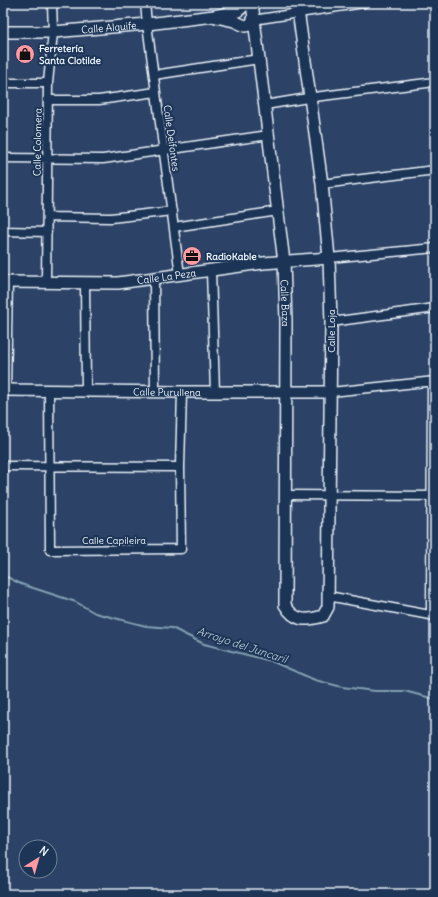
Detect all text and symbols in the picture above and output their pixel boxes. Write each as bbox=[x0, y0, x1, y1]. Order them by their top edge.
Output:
street label: Calle Alquife bbox=[81, 19, 137, 37]
place label: Ferretería Santa Clotilde bbox=[39, 42, 101, 67]
shop icon: Ferretería Santa Clotilde bbox=[14, 43, 36, 65]
street label: Calle Deifontes bbox=[160, 104, 183, 173]
street label: Calle Colomera bbox=[30, 107, 45, 176]
office icon: RadioKable bbox=[181, 245, 203, 267]
place label: RadioKable bbox=[206, 250, 257, 263]
street label: Calle La Peza bbox=[136, 266, 197, 287]
street label: Calle Baza bbox=[278, 279, 292, 327]
street label: Calle Loja bbox=[325, 309, 338, 353]
street label: Calle Purullena bbox=[133, 385, 201, 399]
street label: Calle Capileira bbox=[82, 534, 146, 547]
water label: Arroyo del Juncaril bbox=[195, 624, 290, 667]
north arrow bbox=[18, 839, 58, 879]
text: N bbox=[37, 843, 51, 859]

